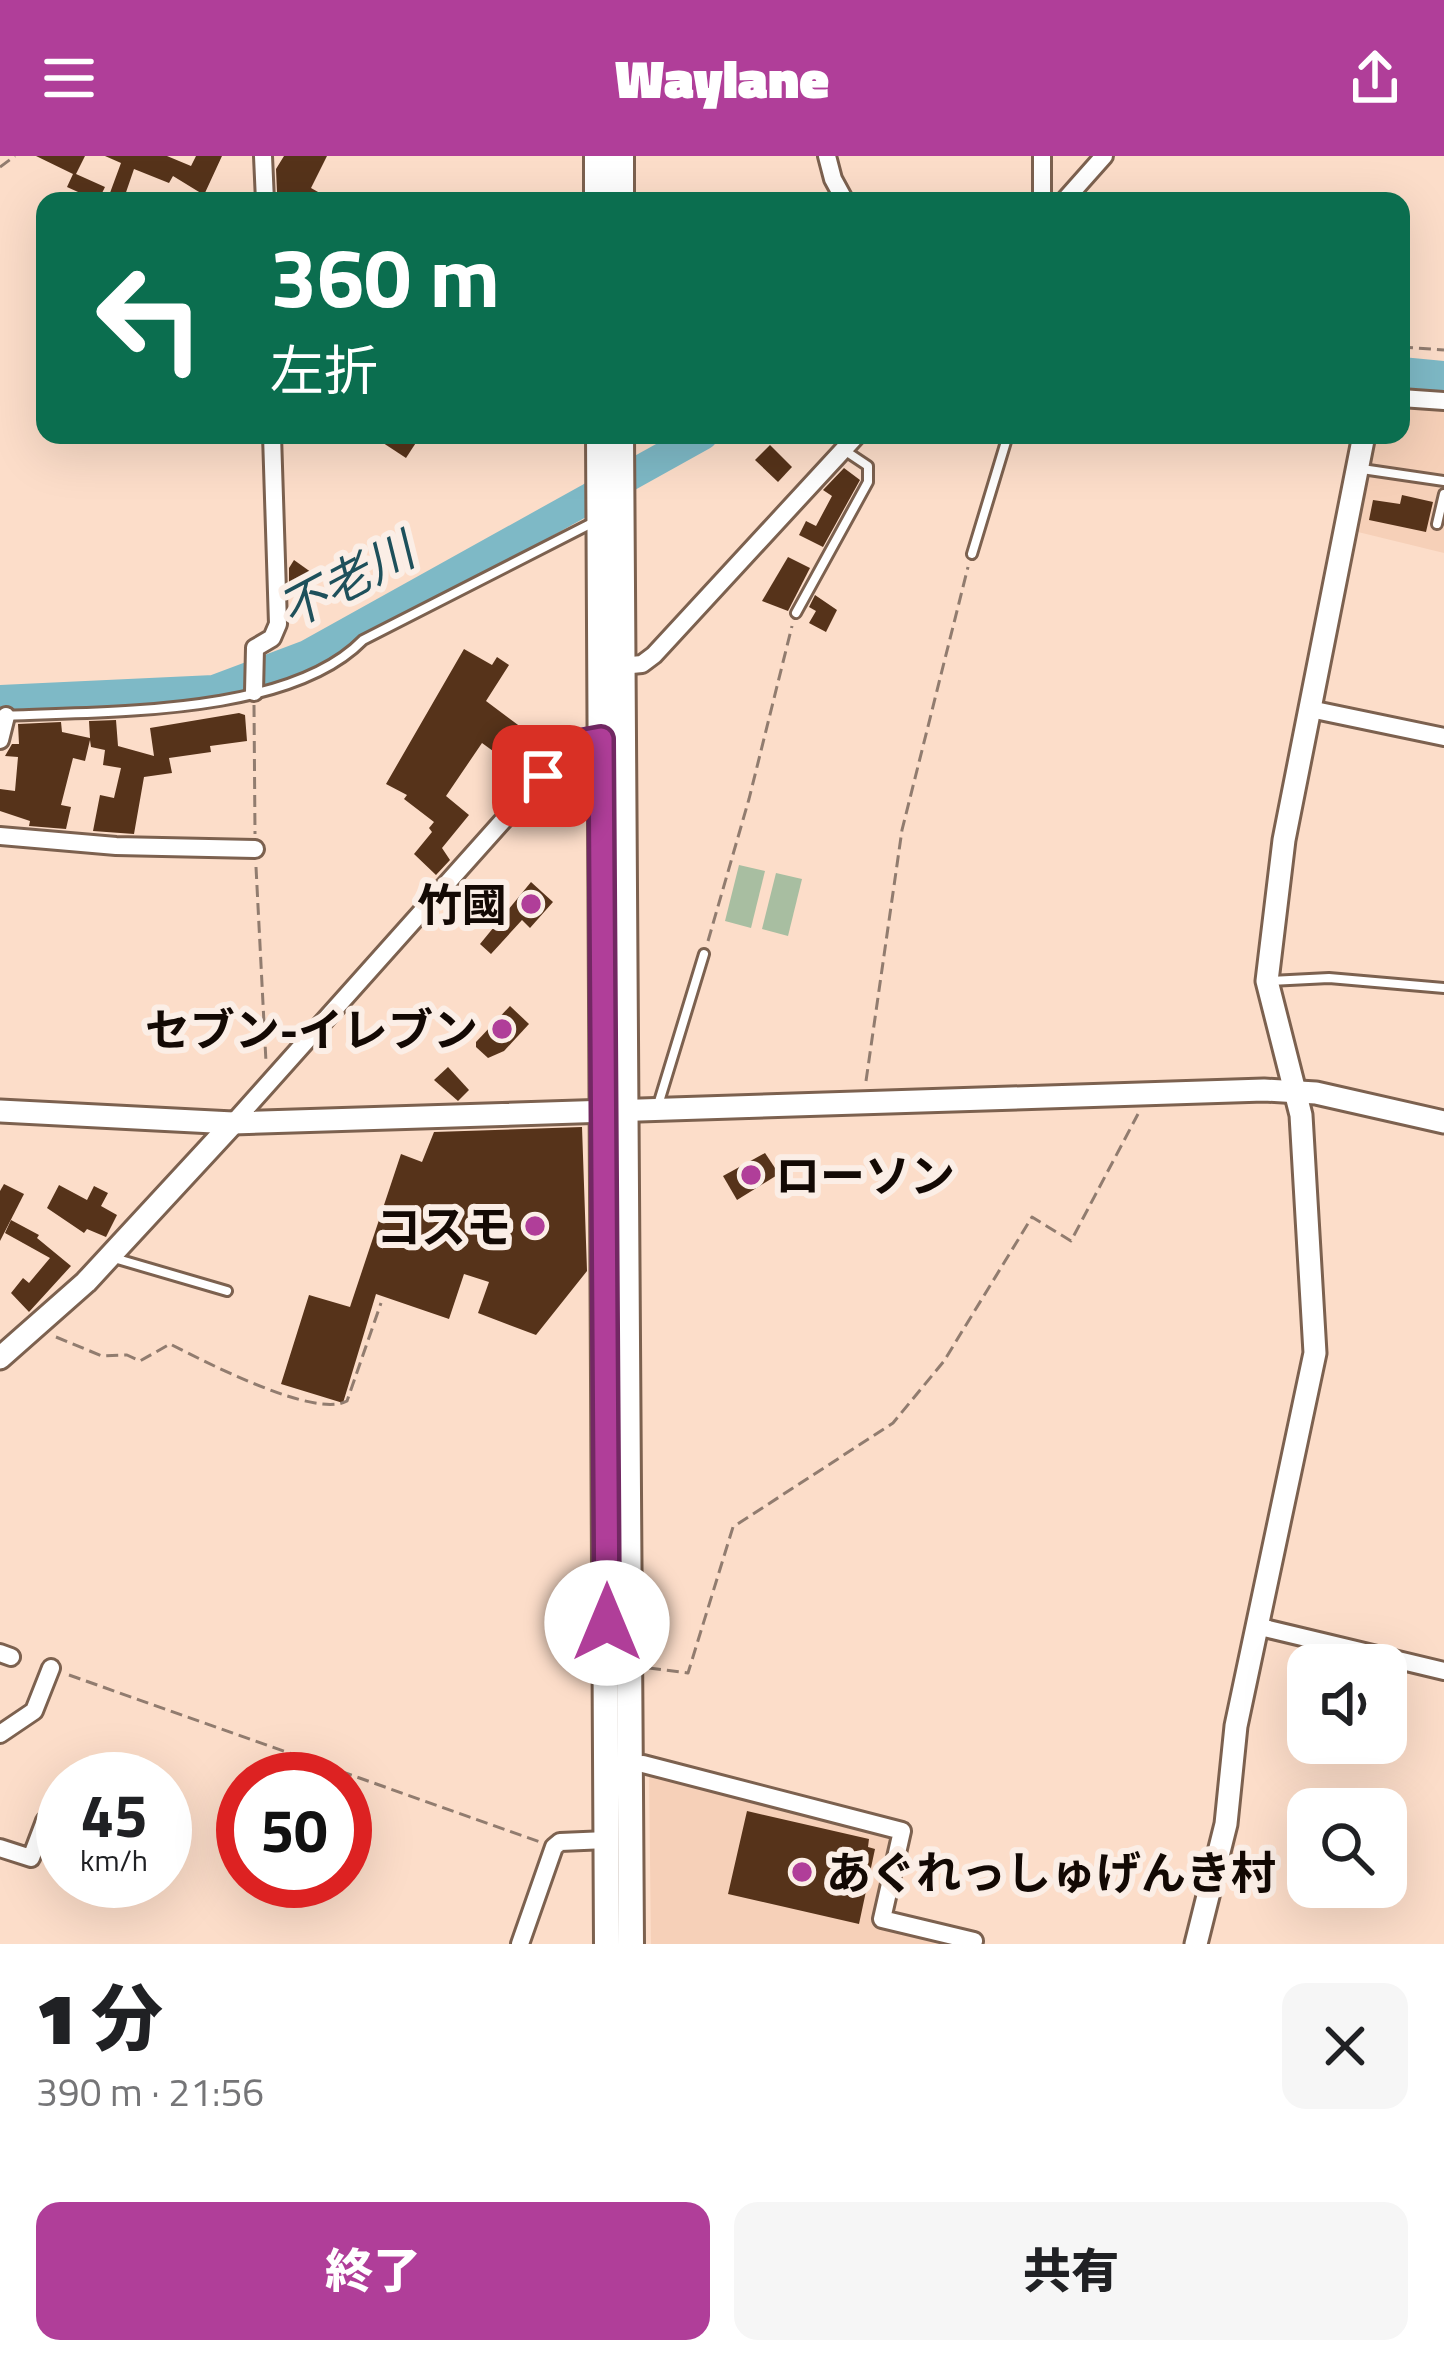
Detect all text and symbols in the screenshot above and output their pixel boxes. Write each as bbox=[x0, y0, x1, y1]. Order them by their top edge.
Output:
text: Waylane bbox=[615, 37, 829, 119]
icon: menu bbox=[36, 45, 102, 111]
icon: share bbox=[1342, 45, 1408, 111]
text: 360 m bbox=[270, 212, 500, 340]
icon: left bbox=[72, 240, 228, 396]
text: 左折 bbox=[270, 329, 378, 411]
water label: 不老川 bbox=[265, 512, 431, 646]
pin bbox=[492, 725, 594, 827]
icon: arrive bbox=[510, 743, 576, 809]
place label: 竹國 bbox=[417, 870, 507, 938]
marker: 竹國 bbox=[518, 891, 544, 917]
place label: セブン-イレブン bbox=[145, 995, 478, 1063]
marker: セブン-イレブン bbox=[489, 1016, 515, 1042]
place label: ローソン bbox=[775, 1141, 955, 1209]
marker: ローソン bbox=[738, 1162, 764, 1188]
place label: コスモ bbox=[376, 1192, 511, 1260]
marker: コスモ bbox=[522, 1213, 548, 1239]
position arrow bbox=[544, 1560, 670, 1686]
map controls bbox=[1287, 1644, 1407, 1908]
button: sound bbox=[1287, 1644, 1407, 1764]
speed limit sign: 50 bbox=[216, 1752, 372, 1908]
text: 45 bbox=[80, 1769, 148, 1860]
button: search bbox=[1287, 1788, 1407, 1908]
text: km/h bbox=[80, 1837, 148, 1883]
place label: あぐれっしゅげんき村 bbox=[826, 1838, 1276, 1906]
marker: あぐれっしゅげんき村 bbox=[789, 1859, 815, 1885]
text: 1 分 bbox=[36, 1962, 163, 2072]
button: close bbox=[1282, 1983, 1408, 2109]
text: 390 m · 21:56 bbox=[36, 2062, 264, 2121]
button: 終了 bbox=[36, 2202, 710, 2340]
button: 共有 bbox=[734, 2202, 1408, 2340]

